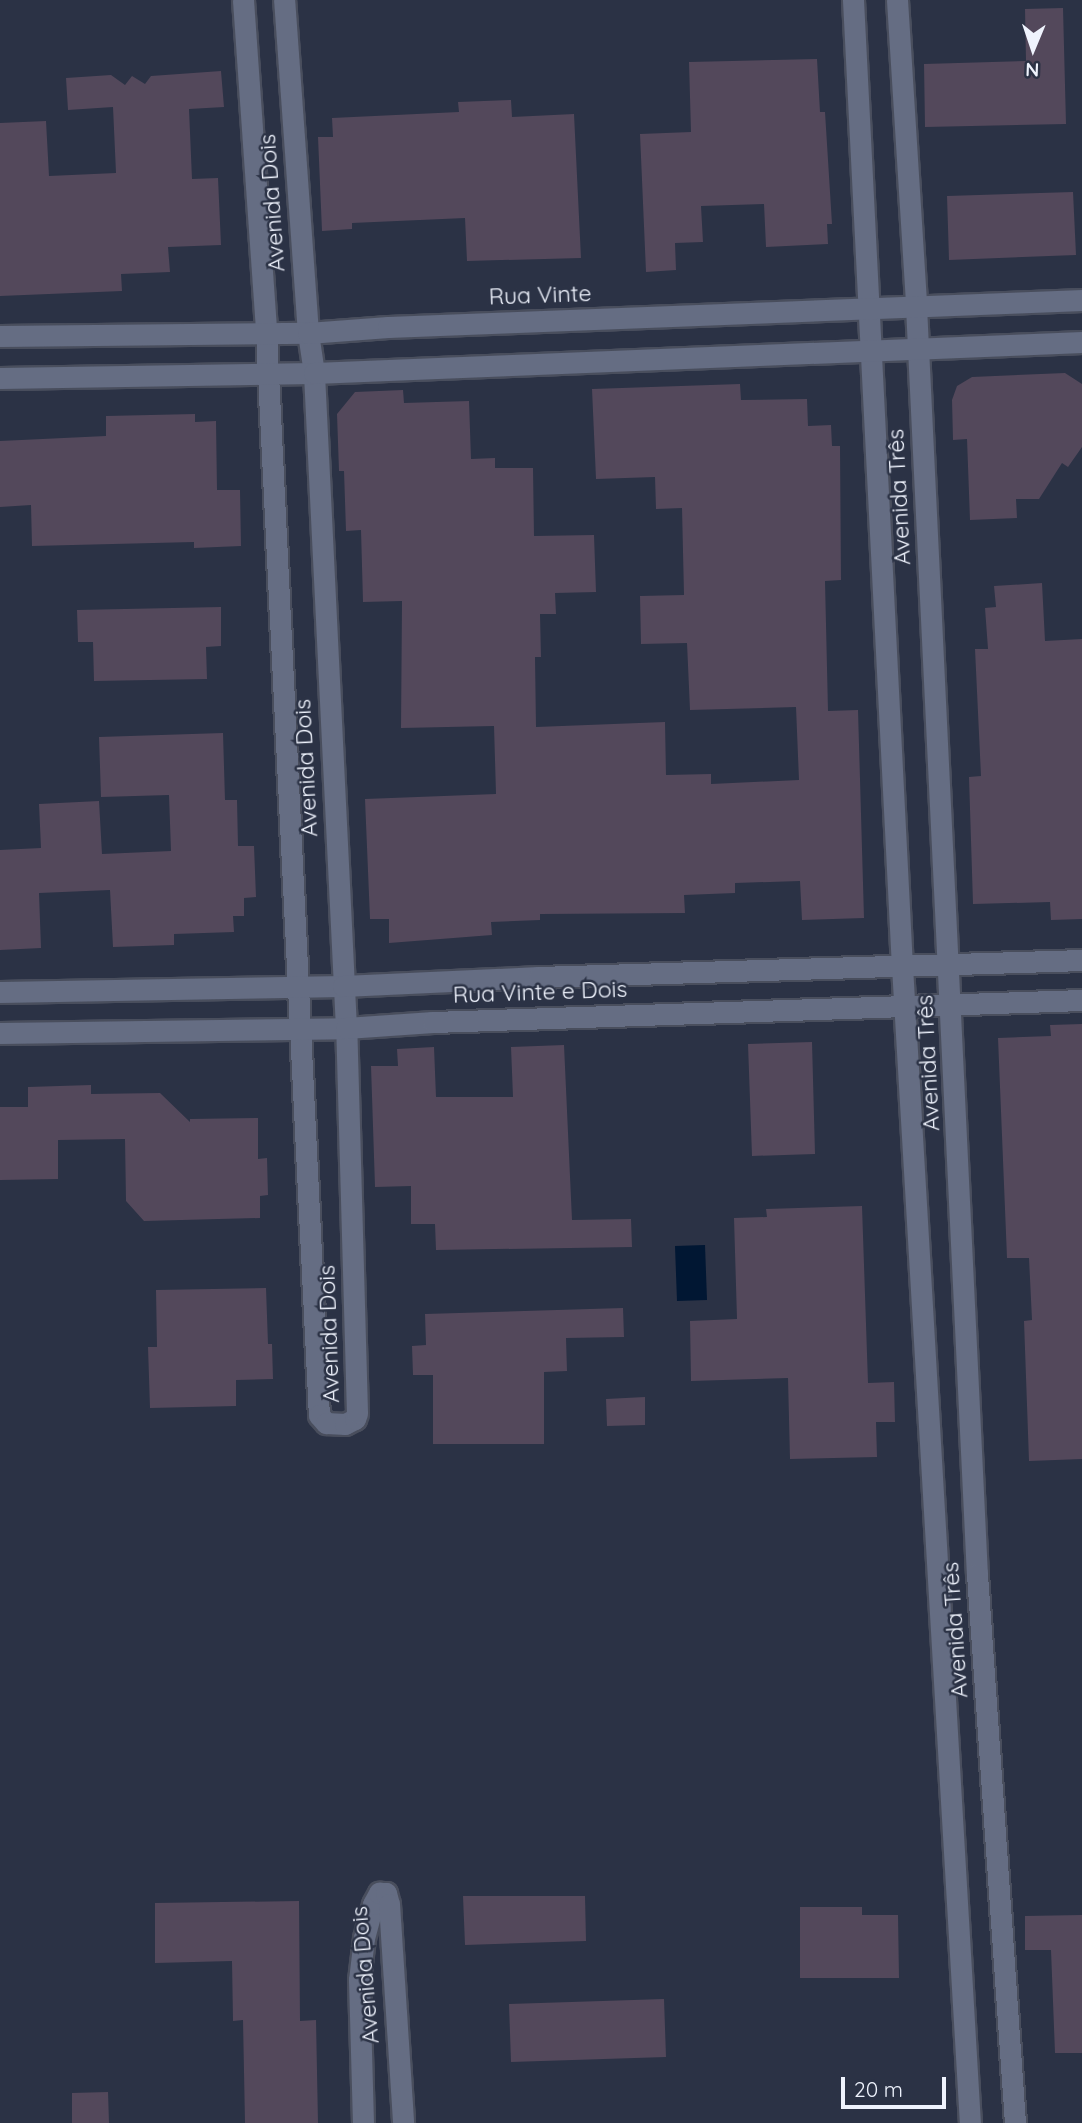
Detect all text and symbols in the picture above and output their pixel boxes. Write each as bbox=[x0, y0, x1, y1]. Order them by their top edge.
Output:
north arrow bbox=[998, 14, 1068, 84]
text: N bbox=[1025, 58, 1040, 82]
street label: Avenida Dois bbox=[253, 133, 291, 273]
street label: Rua Vinte bbox=[488, 279, 592, 311]
street label: Avenida Três bbox=[882, 428, 916, 566]
street label: Avenida Dois bbox=[289, 698, 323, 838]
street label: Rua Vinte e Dois bbox=[452, 975, 628, 1009]
street label: Avenida Três bbox=[911, 994, 945, 1132]
street label: Avenida Dois bbox=[313, 1265, 345, 1403]
street label: Avenida Três bbox=[936, 1561, 974, 1699]
street label: Avenida Dois bbox=[345, 1905, 385, 2045]
scale bar bbox=[844, 2064, 949, 2108]
text: 20 m bbox=[854, 2076, 903, 2102]

